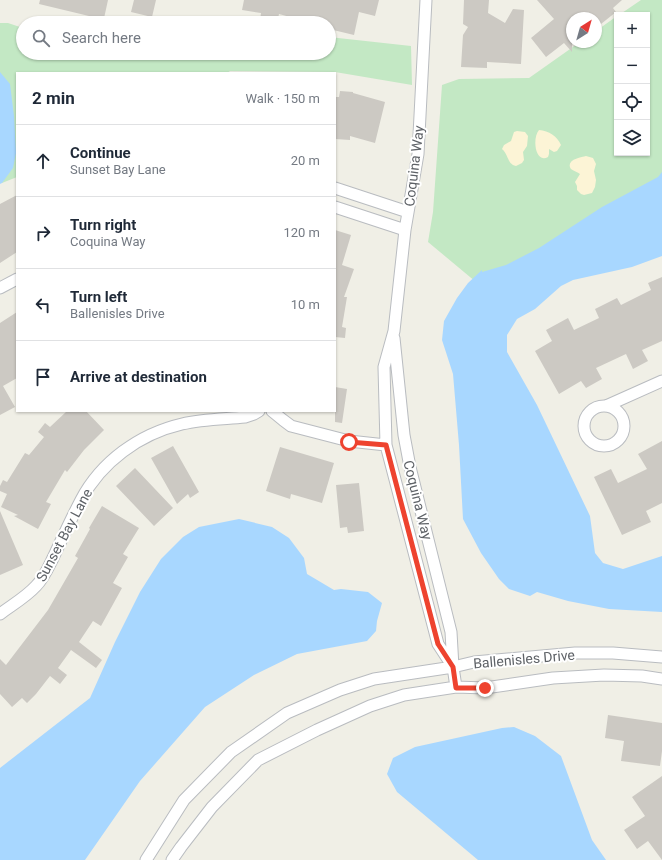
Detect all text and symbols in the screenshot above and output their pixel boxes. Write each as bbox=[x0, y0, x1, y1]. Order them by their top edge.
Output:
north arrow bbox=[566, 12, 602, 48]
map controls bbox=[614, 12, 650, 156]
button: + bbox=[614, 12, 650, 48]
search box bbox=[16, 16, 336, 60]
icon: search bbox=[30, 27, 52, 49]
text: Search here bbox=[62, 29, 141, 47]
button: − bbox=[614, 48, 650, 84]
button: locate bbox=[614, 84, 650, 120]
text: 2 min bbox=[32, 88, 75, 108]
text: Walk · 150 m bbox=[245, 91, 320, 106]
button: layers bbox=[614, 120, 650, 156]
street label: Coquina Way bbox=[401, 124, 427, 207]
text: Continue bbox=[70, 144, 131, 162]
icon: ahead bbox=[32, 150, 54, 172]
text: 20 m bbox=[291, 153, 320, 168]
text: Sunset Bay Lane bbox=[70, 162, 166, 177]
text: Turn right bbox=[70, 216, 136, 234]
icon: right bbox=[32, 222, 54, 244]
text: 120 m bbox=[283, 225, 320, 240]
text: Coquina Way bbox=[70, 234, 146, 249]
text: Turn left bbox=[70, 288, 127, 306]
icon: left bbox=[32, 294, 54, 316]
text: 10 m bbox=[291, 297, 320, 312]
text: Ballenisles Drive bbox=[70, 306, 165, 321]
icon: arrive bbox=[32, 366, 54, 388]
text: Arrive at destination bbox=[70, 368, 207, 386]
route start bbox=[340, 433, 358, 451]
street label: Coquina Way bbox=[400, 459, 436, 542]
street label: Sunset Bay Lane bbox=[33, 486, 95, 584]
street label: Ballenisles Drive bbox=[473, 647, 575, 671]
route end bbox=[476, 679, 494, 697]

